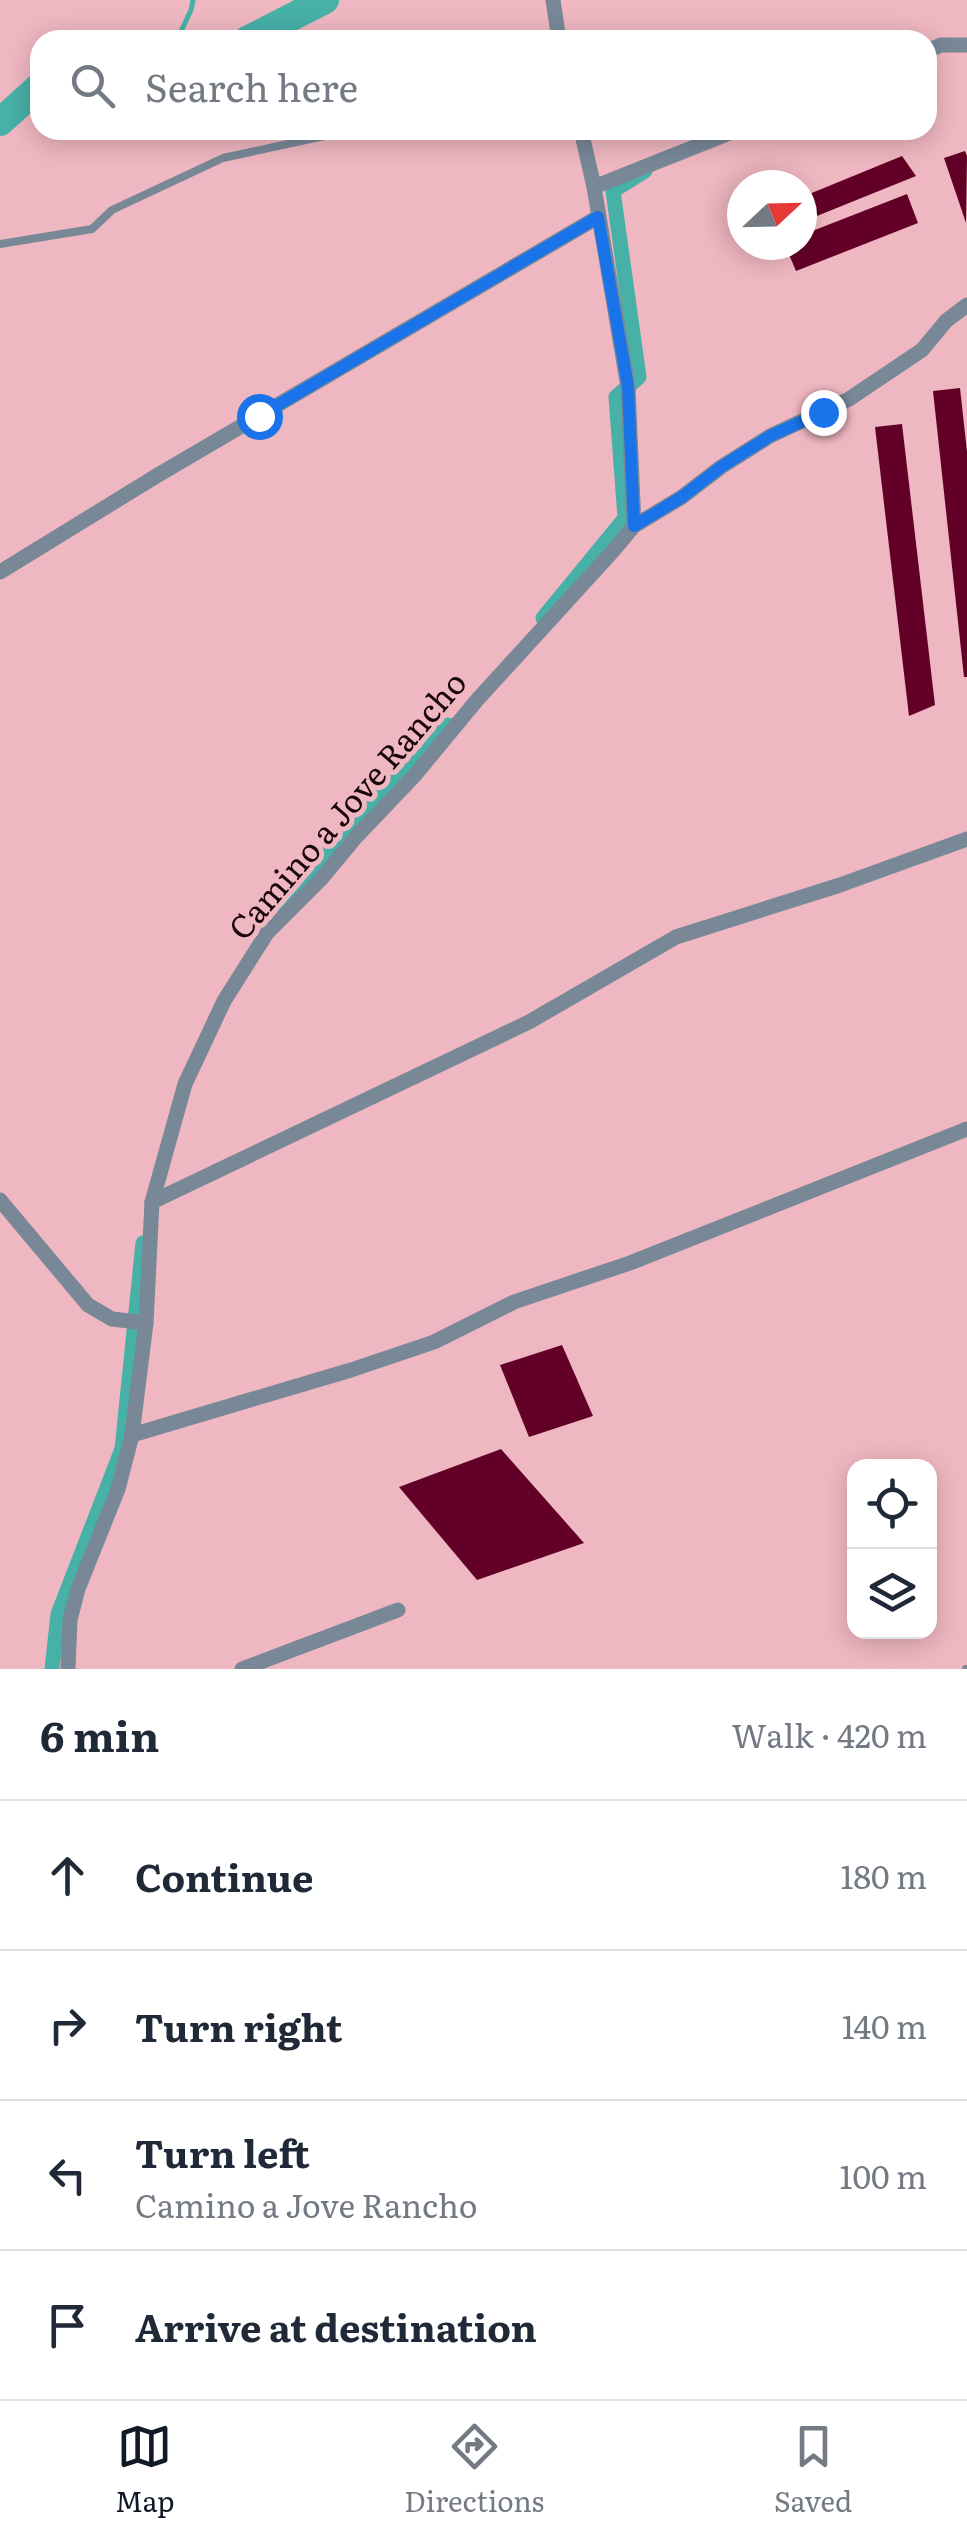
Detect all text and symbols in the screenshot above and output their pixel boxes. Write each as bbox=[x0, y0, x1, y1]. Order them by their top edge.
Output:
search box bbox=[30, 30, 937, 140]
text: Search here bbox=[145, 57, 358, 114]
icon: search bbox=[65, 58, 120, 113]
north arrow bbox=[727, 170, 817, 260]
route end bbox=[801, 390, 847, 436]
route start bbox=[237, 394, 283, 440]
street label: Camino a Jove Rancho bbox=[215, 659, 476, 949]
map controls bbox=[847, 1459, 937, 1639]
button: locate bbox=[847, 1459, 937, 1549]
button: layers bbox=[847, 1549, 937, 1639]
text: 6 min bbox=[40, 1703, 159, 1765]
text: Walk · 420 m bbox=[732, 1710, 927, 1758]
text: Continue bbox=[135, 1847, 313, 1904]
icon: ahead bbox=[40, 1848, 95, 1903]
text: 180 m bbox=[840, 1851, 927, 1899]
text: Turn right bbox=[135, 1997, 342, 2054]
icon: right bbox=[40, 1998, 95, 2053]
text: 140 m bbox=[842, 2001, 927, 2049]
text: Turn left bbox=[135, 2123, 310, 2180]
icon: left bbox=[40, 2148, 95, 2203]
text: 100 m bbox=[840, 2151, 927, 2199]
text: Camino a Jove Rancho bbox=[135, 2180, 478, 2228]
text: Arrive at destination bbox=[135, 2297, 537, 2354]
icon: arrive bbox=[40, 2298, 95, 2353]
tab: Map bbox=[115, 2419, 175, 2521]
tab: Directions bbox=[404, 2419, 544, 2521]
tab: Saved bbox=[774, 2419, 852, 2521]

